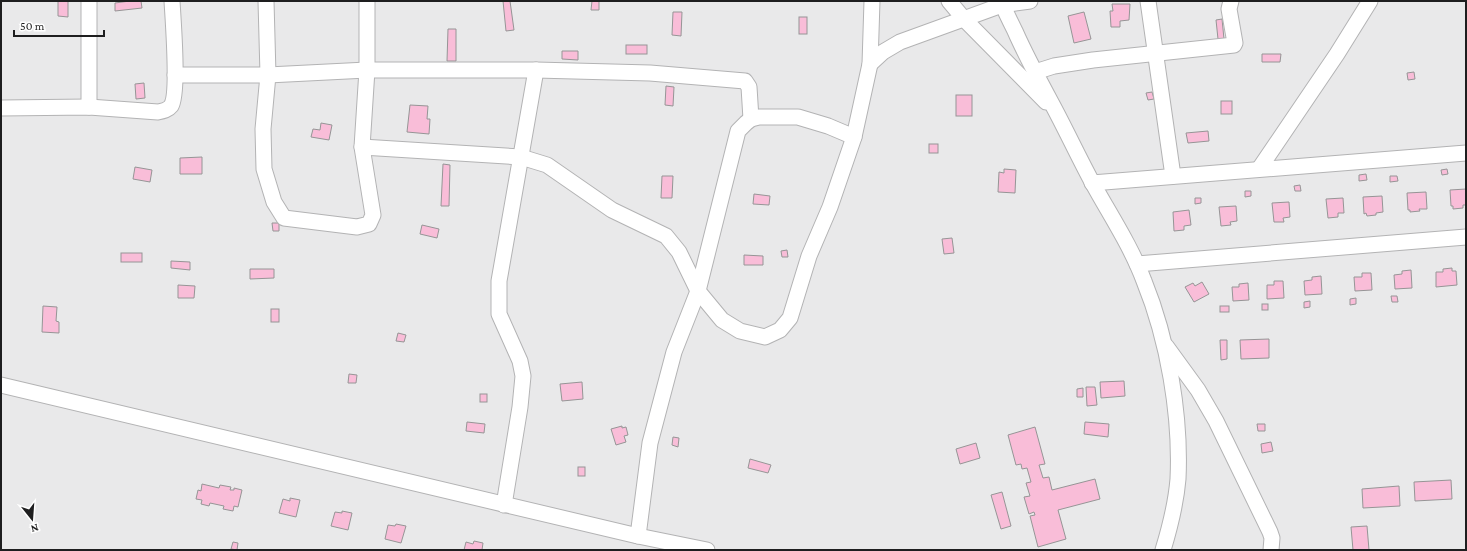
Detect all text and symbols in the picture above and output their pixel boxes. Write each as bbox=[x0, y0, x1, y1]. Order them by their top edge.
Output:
scale bar bbox=[14, 12, 104, 38]
text: 50 m bbox=[20, 19, 45, 33]
north arrow bbox=[12, 499, 52, 539]
text: N bbox=[29, 522, 40, 536]

